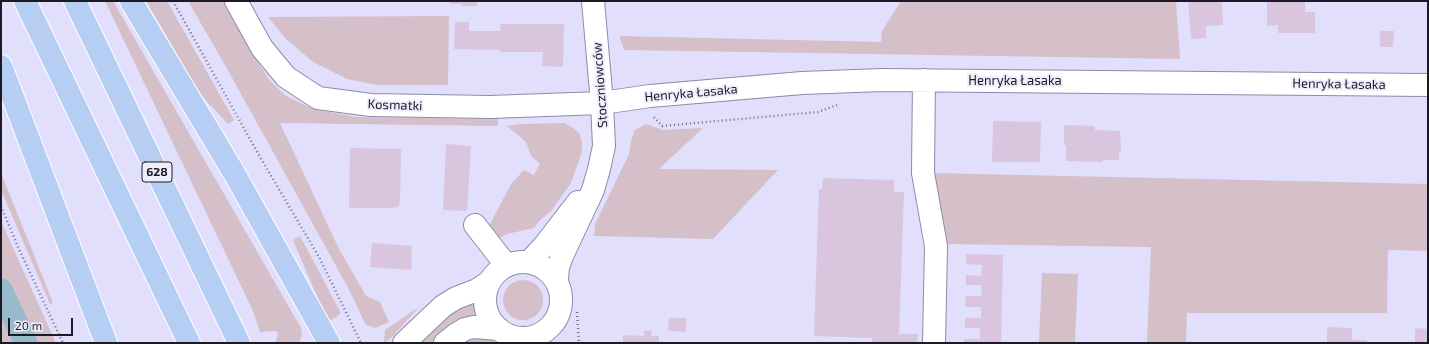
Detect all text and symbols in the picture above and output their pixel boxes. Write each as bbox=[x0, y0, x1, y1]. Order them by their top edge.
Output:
street label: Stoczniowców bbox=[589, 42, 611, 128]
street label: Henryka Łasaka bbox=[968, 73, 1062, 89]
street label: Henryka Łasaka bbox=[1292, 75, 1386, 93]
street label: Henryka Łasaka bbox=[644, 81, 738, 105]
street label: Kosmatki bbox=[367, 96, 423, 114]
road number: 628 bbox=[142, 162, 172, 182]
scale bar bbox=[10, 310, 75, 336]
text: 20 m bbox=[15, 318, 42, 332]

